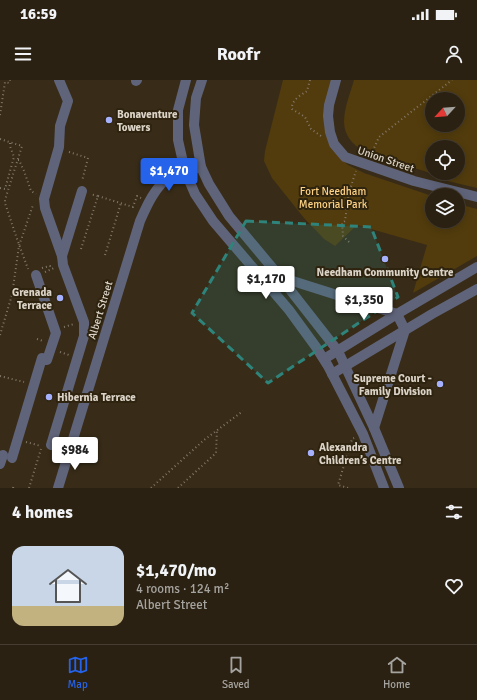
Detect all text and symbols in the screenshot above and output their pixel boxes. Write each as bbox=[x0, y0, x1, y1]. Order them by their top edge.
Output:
text: 16:59 bbox=[20, 5, 57, 23]
icon: menu bbox=[12, 43, 34, 65]
text: Roofr bbox=[217, 43, 260, 65]
icon: person bbox=[443, 43, 465, 65]
north arrow bbox=[425, 92, 465, 132]
map controls bbox=[425, 92, 465, 228]
place label: Bonaventure Towers bbox=[117, 108, 178, 134]
marker: Bonaventure Towers bbox=[104, 115, 114, 125]
button: locate bbox=[425, 140, 465, 180]
street label: Union Street bbox=[356, 144, 416, 175]
pin: $1,470 bbox=[136, 158, 202, 192]
text: $1,470 bbox=[150, 163, 188, 179]
park label: Fort Needham Memorial Park bbox=[299, 185, 368, 211]
button: layers bbox=[425, 188, 465, 228]
marker: Needham Community Centre bbox=[380, 254, 390, 264]
pin: $1,170 bbox=[233, 266, 299, 300]
place label: Needham Community Centre bbox=[317, 266, 454, 279]
text: $1,170 bbox=[247, 271, 285, 287]
street label: Albert Street bbox=[85, 279, 116, 341]
place label: Grenada Terrace bbox=[12, 286, 53, 312]
pin: $1,350 bbox=[331, 287, 397, 321]
text: $1,350 bbox=[345, 292, 383, 308]
marker: Grenada Terrace bbox=[55, 293, 65, 303]
place label: Supreme Court - Family Division bbox=[354, 372, 432, 398]
marker: Supreme Court - Family Division bbox=[435, 379, 445, 389]
place label: Hibernia Terrace bbox=[57, 391, 136, 404]
marker: Hibernia Terrace bbox=[44, 392, 54, 402]
pin: $984 bbox=[51, 437, 99, 471]
place label: Alexandra Children’s Centre bbox=[319, 441, 402, 467]
text: $984 bbox=[61, 442, 89, 458]
marker: Alexandra Children’s Centre bbox=[306, 448, 316, 458]
icon: filters bbox=[443, 501, 465, 523]
text: 4 homes bbox=[12, 502, 73, 523]
text: $1,470/mo bbox=[136, 560, 216, 581]
icon: home bbox=[44, 562, 92, 610]
icon: heart bbox=[443, 575, 465, 597]
text: 4 rooms · 124 m² bbox=[136, 581, 229, 597]
text: Albert Street bbox=[136, 597, 207, 613]
tab: Map bbox=[67, 654, 89, 691]
tab: Saved bbox=[222, 654, 250, 691]
tab: Home bbox=[383, 654, 410, 691]

